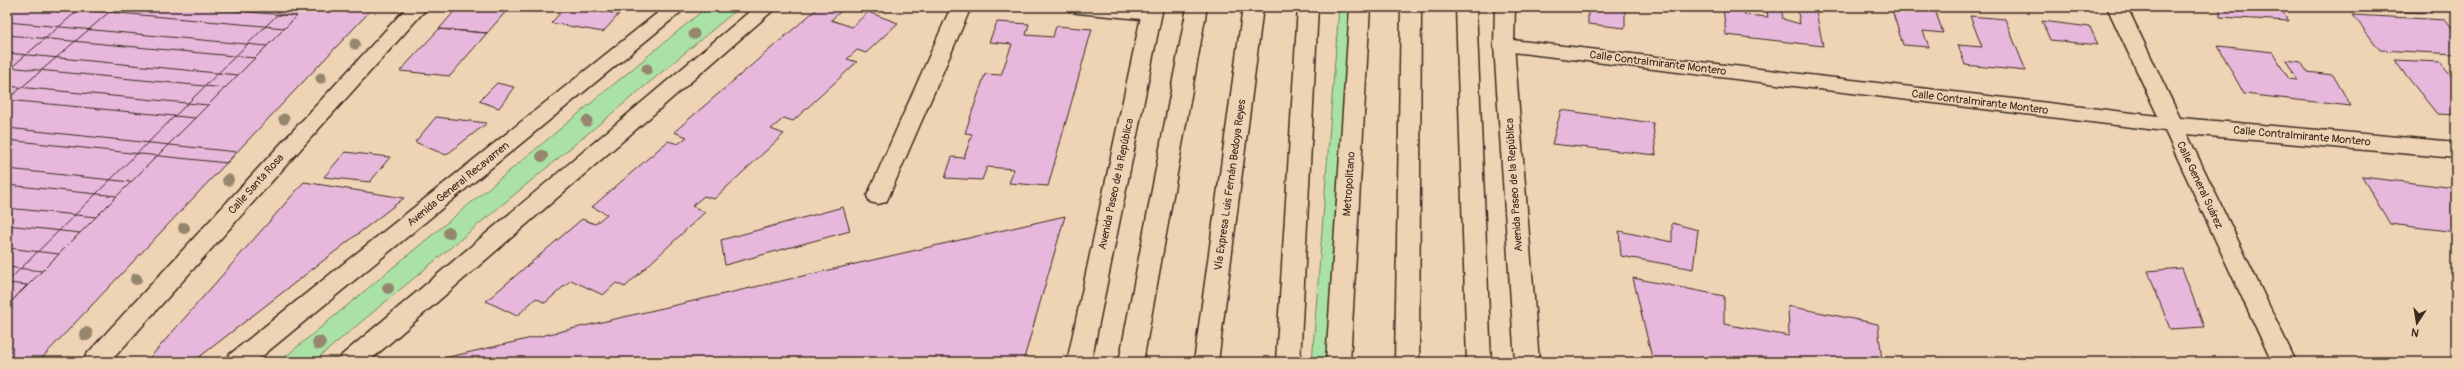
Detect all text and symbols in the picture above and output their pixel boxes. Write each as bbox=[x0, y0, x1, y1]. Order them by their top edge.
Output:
street label: Calle Contralmirante Montero bbox=[1589, 48, 1727, 78]
street label: Calle Contralmirante Montero bbox=[1911, 87, 2049, 117]
street label: Vía Expresa Luis Fernán Bedoya Reyes bbox=[1212, 98, 1248, 271]
street label: Avenida Paseo de la República bbox=[1096, 117, 1136, 251]
street label: Avenida Paseo de la República bbox=[1503, 118, 1525, 252]
street label: Calle Contralmirante Montero bbox=[2233, 124, 2371, 148]
street label: Avenida General Recavarren bbox=[404, 139, 512, 229]
street label: Calle General Suárez bbox=[2174, 139, 2226, 231]
street label: Calle Santa Rosa bbox=[226, 151, 286, 217]
street label: Metropolitano bbox=[1340, 151, 1358, 217]
north arrow bbox=[2397, 303, 2437, 343]
text: N bbox=[2409, 325, 2420, 339]

